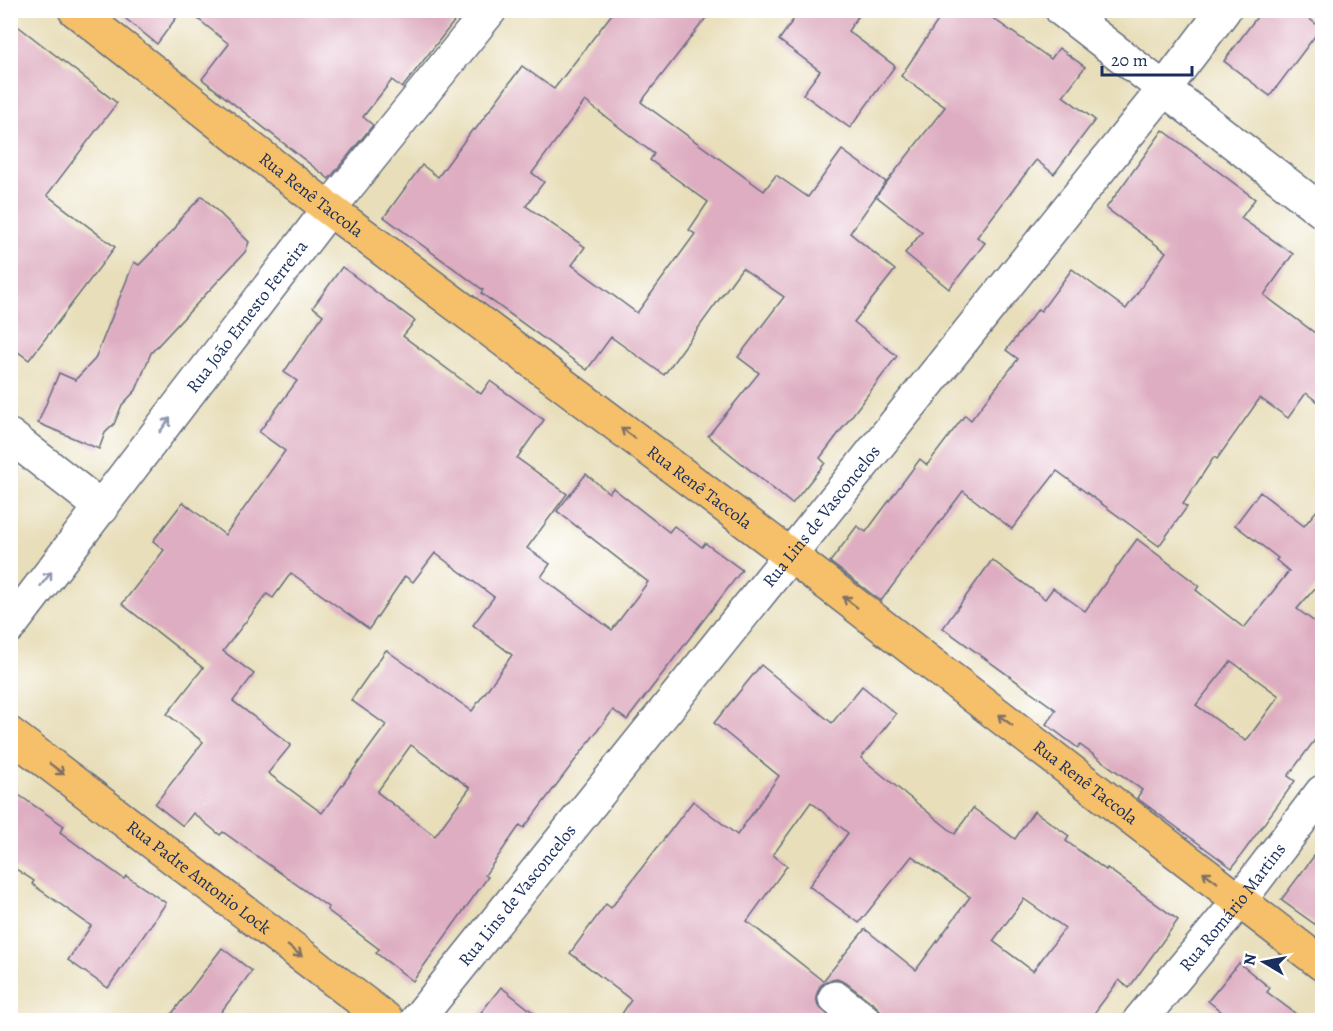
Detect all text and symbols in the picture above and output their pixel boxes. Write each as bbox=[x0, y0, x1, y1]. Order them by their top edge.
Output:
scale bar bbox=[1102, 39, 1192, 77]
text: 20 m bbox=[1111, 48, 1148, 72]
street label: Rua Renê Taccola bbox=[254, 147, 369, 243]
street label: Rua João Ernesto Ferreira bbox=[181, 234, 313, 398]
one-way arrow bbox=[159, 417, 171, 433]
one-way arrow bbox=[620, 427, 636, 440]
street label: Rua Renê Taccola bbox=[642, 440, 758, 535]
street label: Rua Lins de Vasconcelos bbox=[757, 440, 886, 592]
one-way arrow bbox=[40, 572, 53, 588]
one-way arrow bbox=[843, 595, 859, 608]
one-way arrow bbox=[997, 714, 1013, 727]
street label: Rua Renê Taccola bbox=[1028, 734, 1143, 831]
one-way arrow bbox=[49, 762, 65, 775]
street label: Rua Padre Antonio Lock bbox=[122, 815, 276, 940]
street label: Rua Lins de Vasconcelos bbox=[453, 819, 582, 971]
street label: Rua Romário Martins bbox=[1174, 838, 1291, 976]
one-way arrow bbox=[1202, 871, 1218, 884]
north arrow bbox=[1234, 932, 1294, 992]
one-way arrow bbox=[287, 945, 303, 957]
text: N bbox=[1238, 952, 1262, 967]

